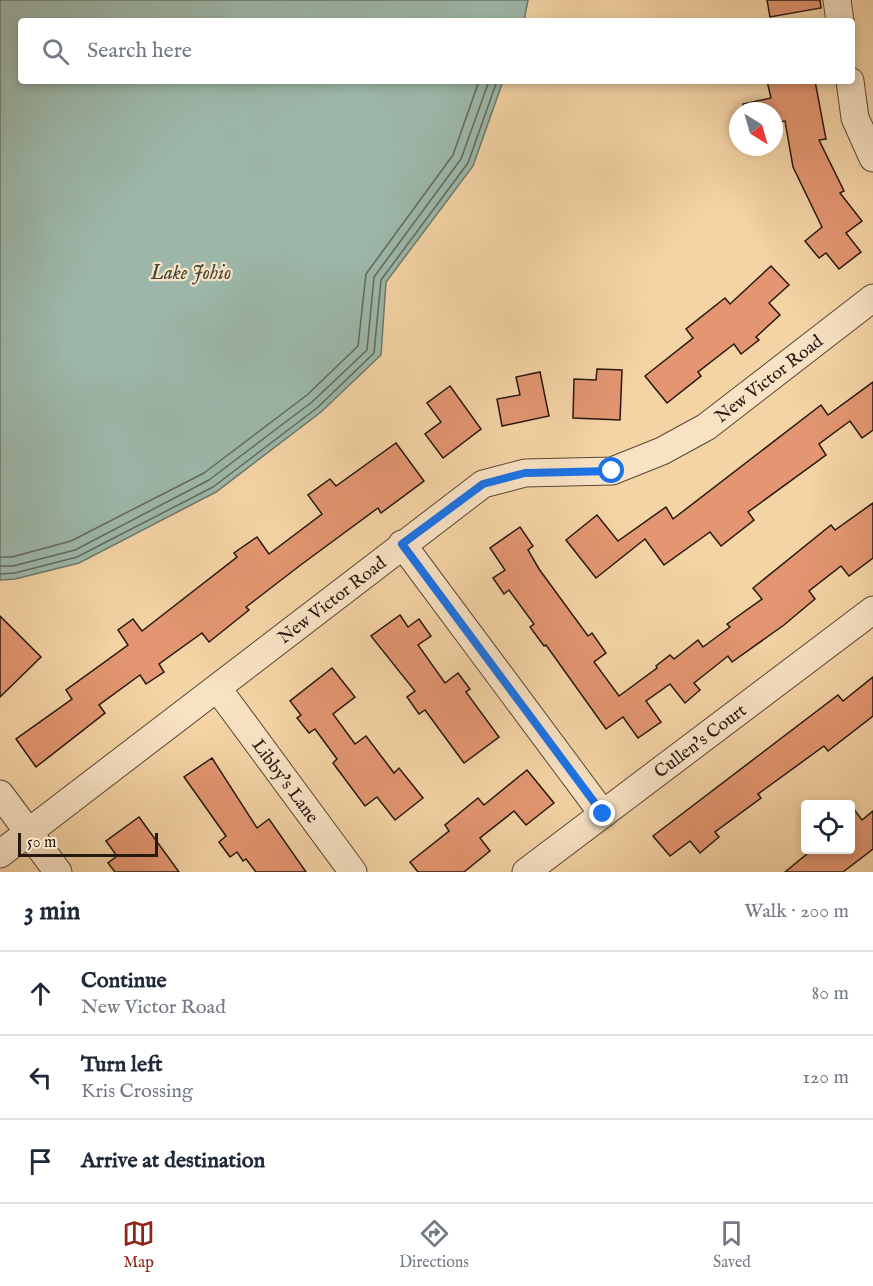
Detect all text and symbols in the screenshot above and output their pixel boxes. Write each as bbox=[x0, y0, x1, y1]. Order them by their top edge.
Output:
search box bbox=[18, 18, 855, 84]
icon: search bbox=[39, 35, 72, 68]
text: Search here bbox=[87, 37, 192, 65]
north arrow bbox=[729, 102, 783, 156]
water label: Lake Johio bbox=[150, 261, 231, 286]
street label: New Victor Road bbox=[711, 331, 829, 429]
route start bbox=[598, 457, 624, 483]
street label: New Victor Road bbox=[274, 552, 392, 650]
street label: Cullen's Court bbox=[650, 700, 752, 784]
street label: Libby's Lane bbox=[246, 735, 323, 828]
route end bbox=[589, 800, 615, 826]
map controls bbox=[801, 800, 855, 854]
button: locate bbox=[801, 800, 855, 854]
scale bar bbox=[18, 830, 158, 858]
text: 50 m bbox=[27, 833, 56, 853]
text: 3 min bbox=[24, 895, 80, 928]
text: Walk · 200 m bbox=[744, 899, 849, 924]
text: Continue bbox=[81, 967, 167, 995]
icon: ahead bbox=[24, 977, 57, 1010]
text: 80 m bbox=[812, 981, 849, 1006]
text: New Victor Road bbox=[81, 995, 226, 1020]
text: Turn left bbox=[81, 1051, 163, 1079]
icon: left bbox=[24, 1061, 57, 1094]
text: 120 m bbox=[803, 1065, 849, 1090]
text: Kris Crossing bbox=[81, 1079, 193, 1104]
icon: arrive bbox=[24, 1145, 57, 1178]
text: Arrive at destination bbox=[81, 1147, 265, 1175]
tab: Map bbox=[122, 1217, 155, 1273]
tab: Directions bbox=[399, 1217, 469, 1273]
tab: Saved bbox=[713, 1217, 751, 1273]

